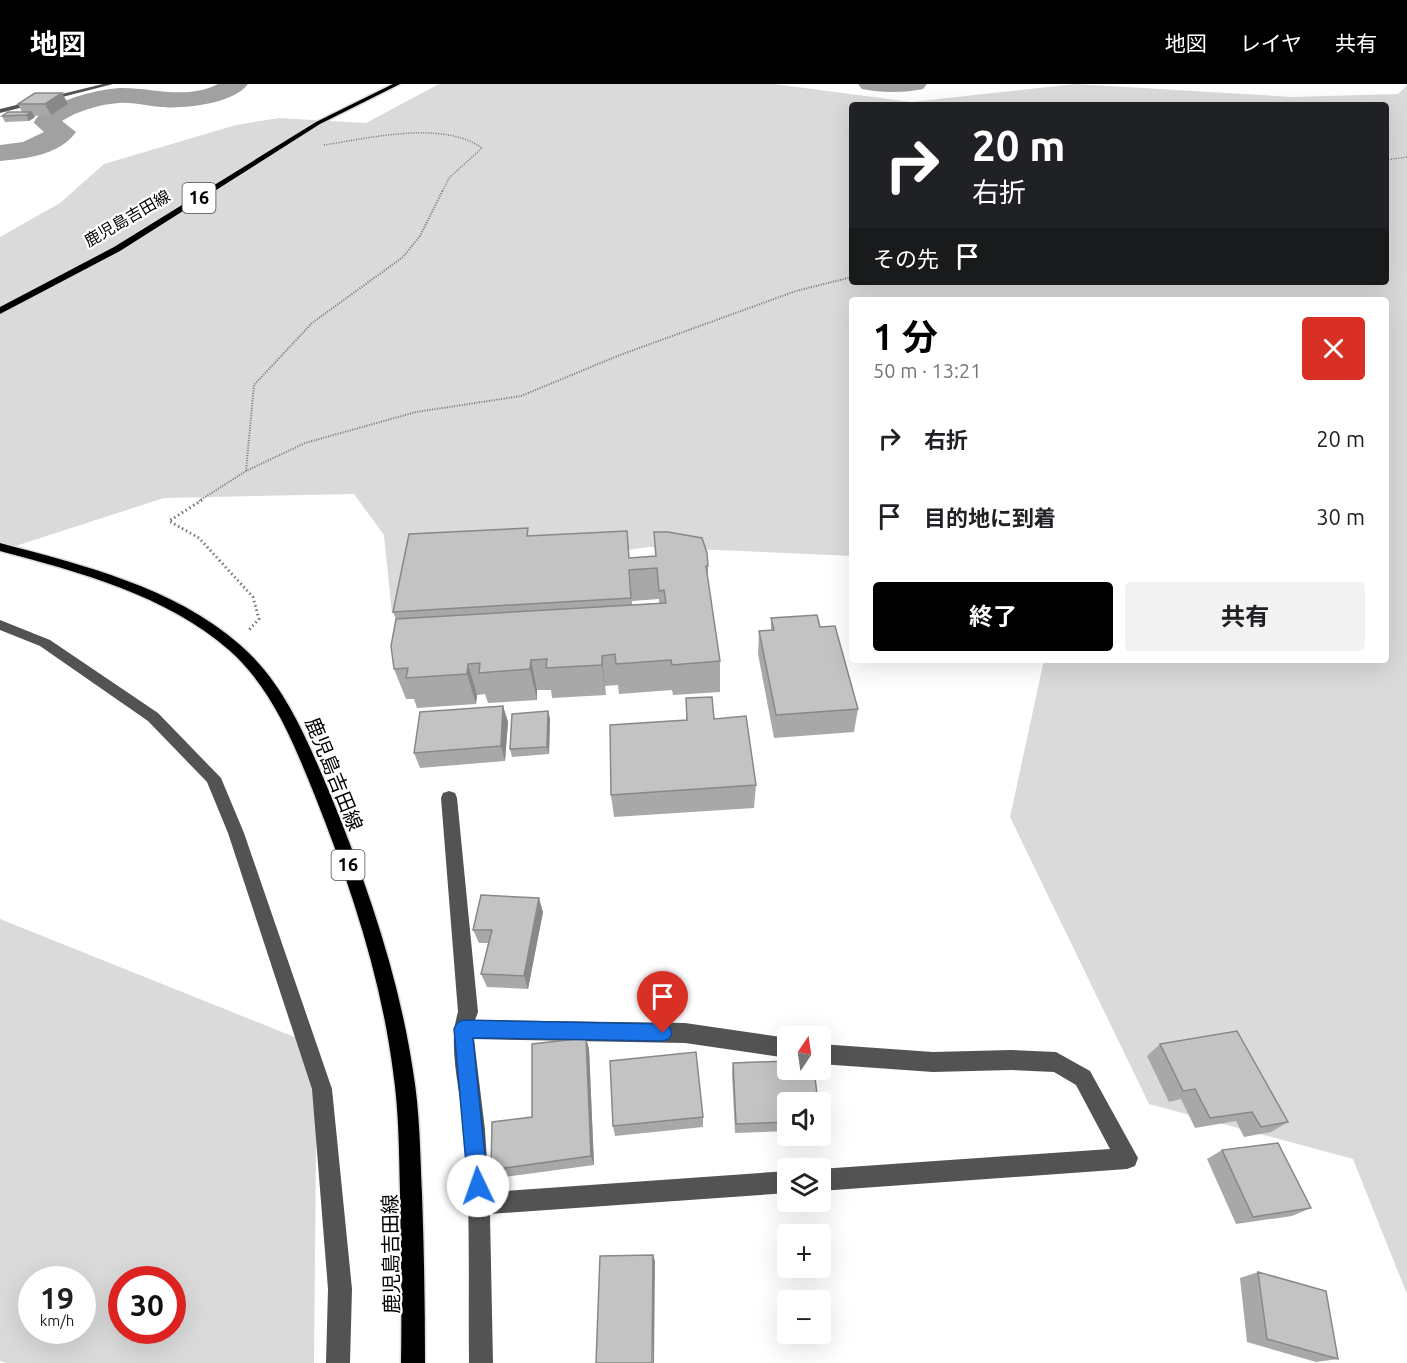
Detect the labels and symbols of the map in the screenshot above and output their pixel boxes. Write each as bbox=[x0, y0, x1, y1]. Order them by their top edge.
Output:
road number: 16 bbox=[182, 183, 216, 213]
street label: 鹿児島吉田線 bbox=[81, 186, 173, 250]
street label: 鹿児島吉田線 bbox=[301, 714, 368, 834]
road number: 16 bbox=[332, 850, 364, 880]
pin bbox=[637, 971, 688, 1033]
north arrow bbox=[777, 1026, 831, 1080]
position arrow bbox=[446, 1154, 510, 1218]
street label: 鹿児島吉田線 bbox=[378, 1194, 403, 1314]
speed limit sign: 30 bbox=[108, 1266, 186, 1344]

